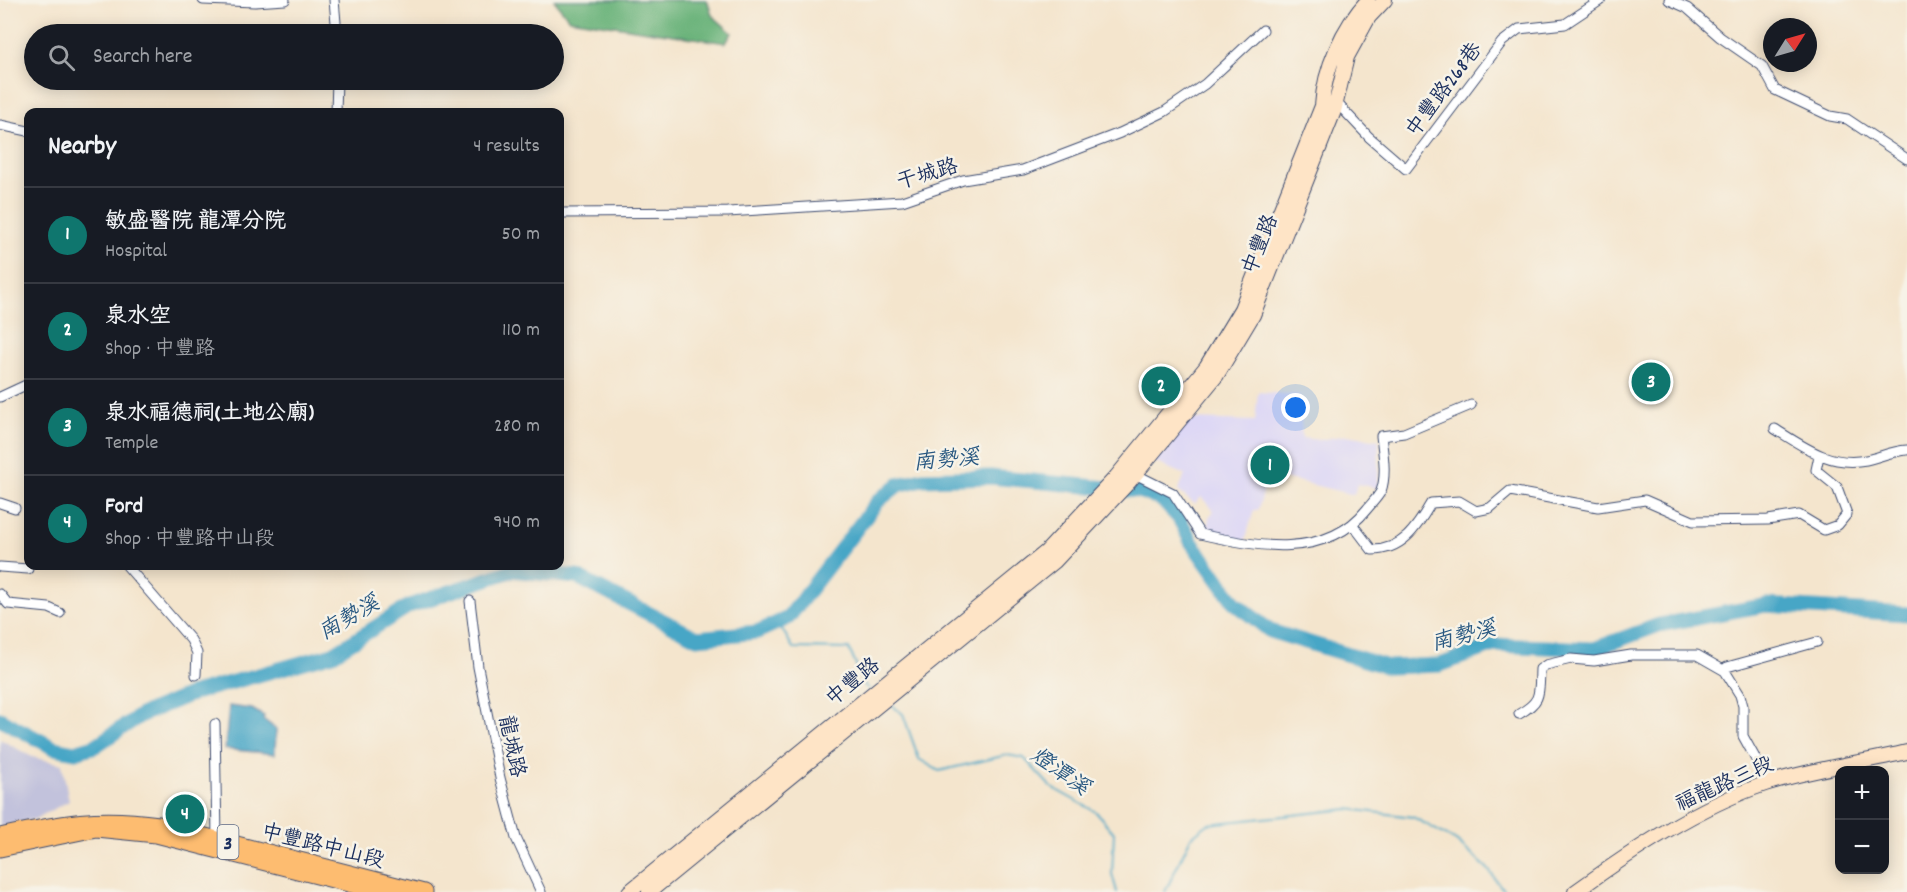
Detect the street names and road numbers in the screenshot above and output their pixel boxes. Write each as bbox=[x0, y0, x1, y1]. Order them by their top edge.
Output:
street label: 中豐路268巷 bbox=[1400, 37, 1491, 145]
street label: 干城路 bbox=[893, 153, 962, 199]
street label: 中豐路 bbox=[1236, 210, 1287, 280]
street label: 中豐路 bbox=[820, 652, 888, 715]
street label: 龍城路 bbox=[489, 713, 531, 781]
street label: 福龍路三段 bbox=[1671, 751, 1779, 821]
street label: 中豐路中山段 bbox=[258, 818, 387, 878]
road number: 3 bbox=[218, 825, 238, 859]

